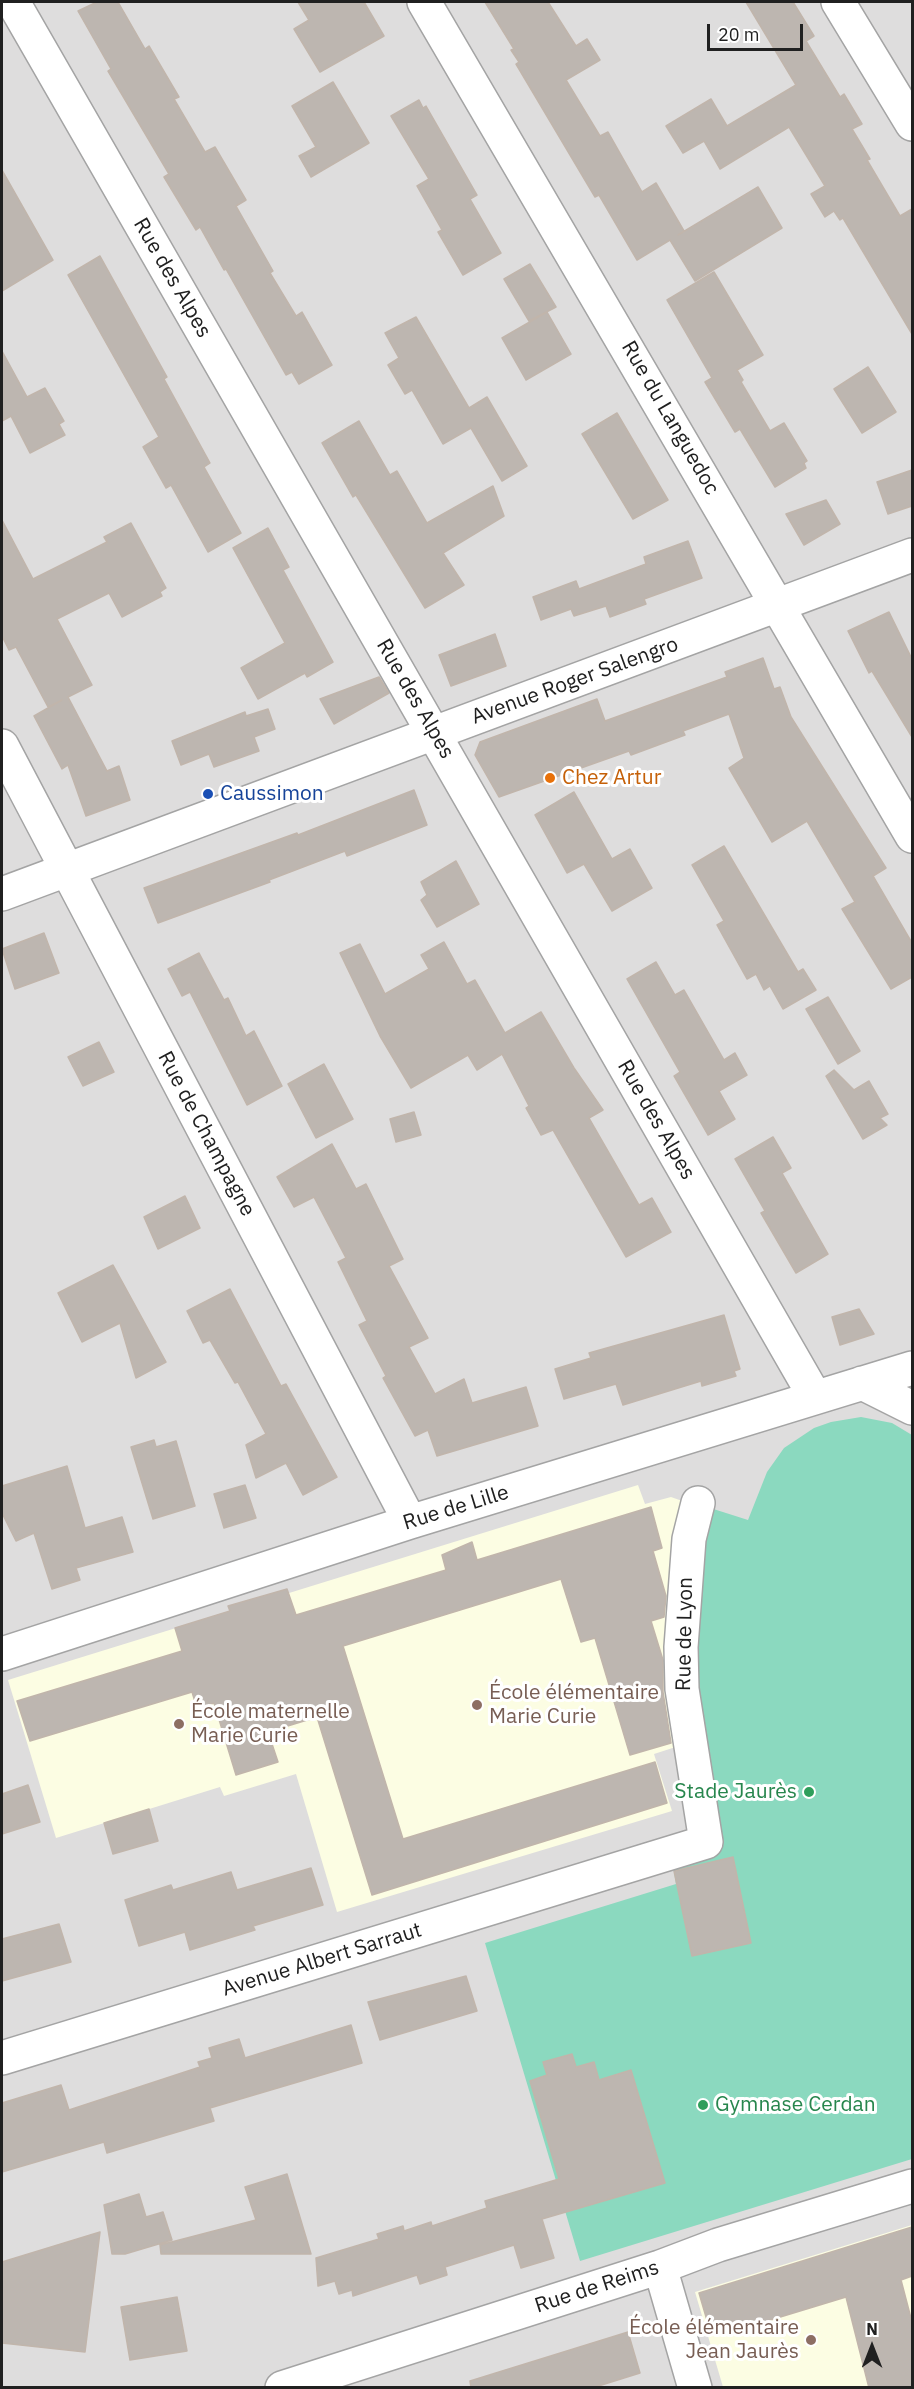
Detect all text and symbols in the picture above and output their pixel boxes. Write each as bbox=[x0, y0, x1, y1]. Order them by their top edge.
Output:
scale bar bbox=[710, 12, 806, 50]
text: 20 m bbox=[718, 23, 760, 46]
street label: Rue des Alpes bbox=[128, 214, 216, 342]
street label: Rue du Languedoc bbox=[616, 337, 724, 499]
street label: Avenue Roger Salengro bbox=[468, 632, 682, 730]
street label: Rue des Alpes bbox=[371, 635, 459, 763]
place label: Chez Artur bbox=[562, 765, 661, 791]
marker: Chez Artur bbox=[543, 771, 557, 785]
place label: Caussimon bbox=[220, 781, 324, 807]
marker: Caussimon bbox=[201, 787, 215, 801]
street label: Rue de Champagne bbox=[152, 1047, 260, 1221]
street label: Rue des Alpes bbox=[612, 1056, 700, 1184]
street label: Rue de Lille bbox=[400, 1480, 512, 1536]
street label: Rue de Lyon bbox=[671, 1577, 699, 1691]
place label: École élémentaire Marie Curie bbox=[489, 1680, 659, 1730]
marker: École élémentaire Marie Curie bbox=[470, 1698, 484, 1712]
place label: École maternelle Marie Curie bbox=[191, 1699, 350, 1749]
marker: École maternelle Marie Curie bbox=[172, 1717, 186, 1731]
place label: Stade Jaurès bbox=[674, 1779, 797, 1805]
marker: Stade Jaurès bbox=[802, 1785, 816, 1799]
street label: Avenue Albert Sarraut bbox=[219, 1918, 425, 2002]
place label: Gymnase Cerdan bbox=[715, 2092, 876, 2118]
marker: Gymnase Cerdan bbox=[696, 2098, 710, 2112]
street label: Rue de Reims bbox=[532, 2255, 662, 2319]
place label: École élémentaire Jean Jaurès bbox=[629, 2315, 799, 2365]
north arrow bbox=[842, 2317, 902, 2377]
text: N bbox=[866, 2319, 878, 2339]
marker: École élémentaire Jean Jaurès bbox=[804, 2333, 818, 2347]

